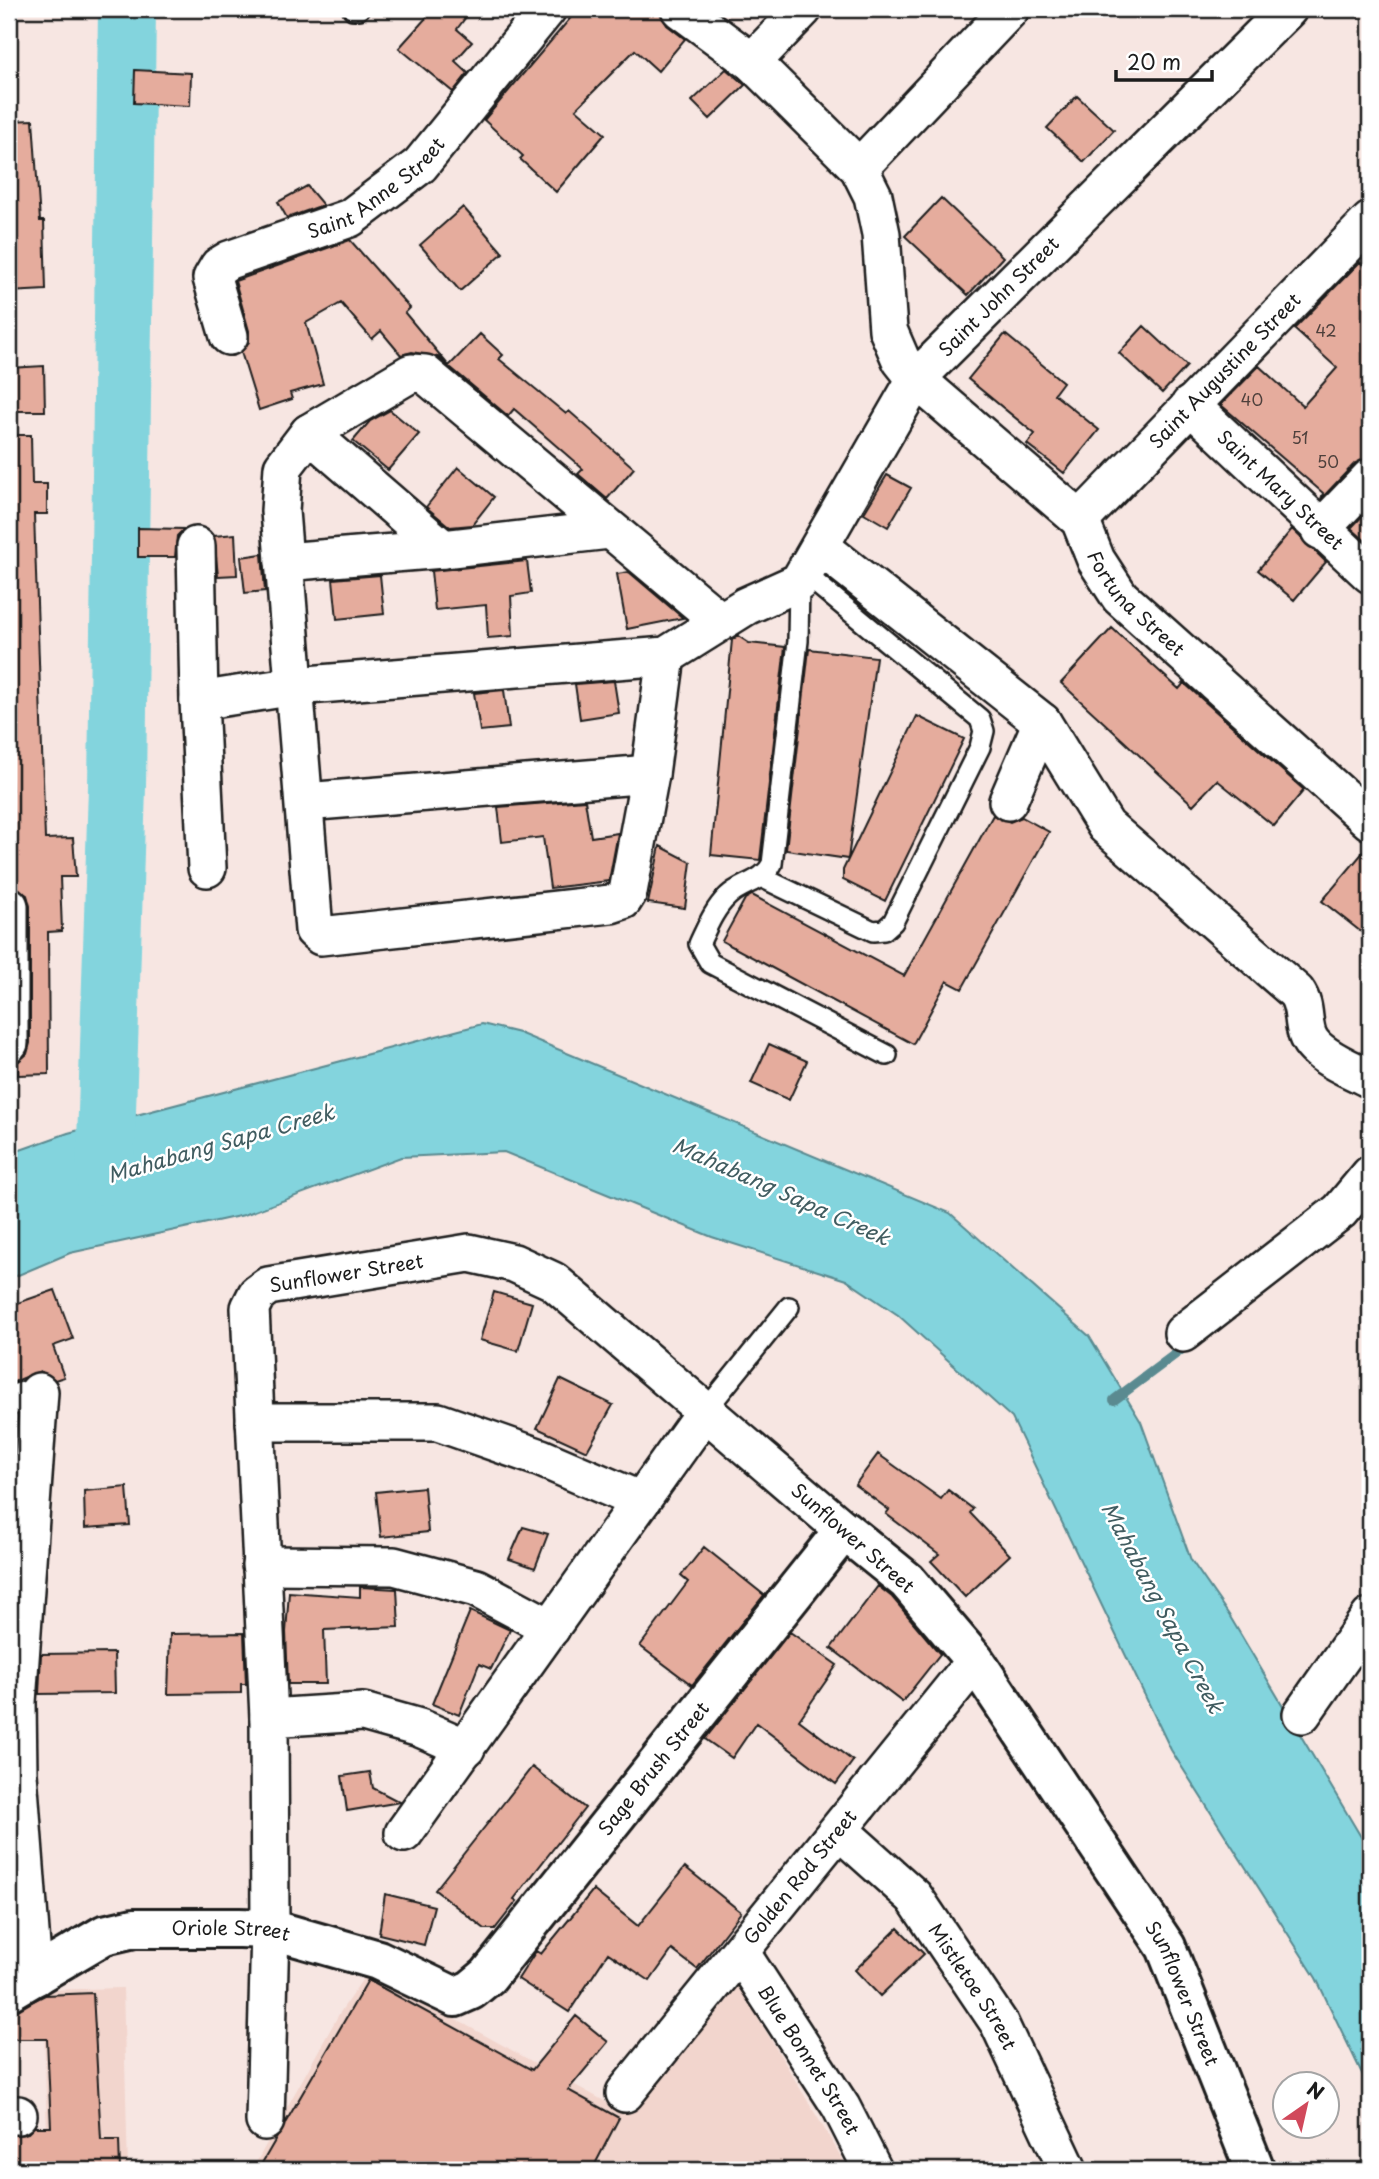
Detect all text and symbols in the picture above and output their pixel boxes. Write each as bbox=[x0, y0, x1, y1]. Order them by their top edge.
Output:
scale bar bbox=[1116, 38, 1213, 82]
text: 20 m bbox=[1127, 45, 1181, 77]
street label: Saint Anne Street bbox=[303, 130, 451, 245]
street label: Saint John Street bbox=[931, 229, 1065, 362]
street label: Saint Augustine Street bbox=[1142, 286, 1306, 454]
house number: 42 bbox=[1315, 318, 1337, 342]
house number: 40 bbox=[1241, 387, 1263, 411]
street label: Saint Mary Street bbox=[1212, 423, 1351, 556]
house number: 51 bbox=[1291, 425, 1309, 449]
house number: 50 bbox=[1317, 449, 1339, 473]
street label: Fortuna Street bbox=[1081, 547, 1192, 662]
water label: Mahabang Sapa Creek bbox=[103, 1094, 339, 1190]
water label: Mahabang Sapa Creek bbox=[668, 1128, 897, 1253]
street label: Sunflower Street bbox=[267, 1246, 425, 1299]
street label: Sunflower Street bbox=[786, 1476, 922, 1599]
water label: Mahabang Sapa Creek bbox=[1095, 1496, 1234, 1719]
street label: Sage Brush Street bbox=[591, 1695, 715, 1841]
street label: Golden Rod Street bbox=[736, 1803, 863, 1950]
street label: Oriole Street bbox=[171, 1913, 294, 1947]
street label: Sunflower Street bbox=[1139, 1915, 1227, 2070]
street label: Mistletoe Street bbox=[923, 1917, 1025, 2054]
street label: Blue Bonnet Street bbox=[752, 1979, 868, 2139]
north arrow bbox=[1270, 2070, 1340, 2140]
text: N bbox=[1302, 2074, 1330, 2106]

